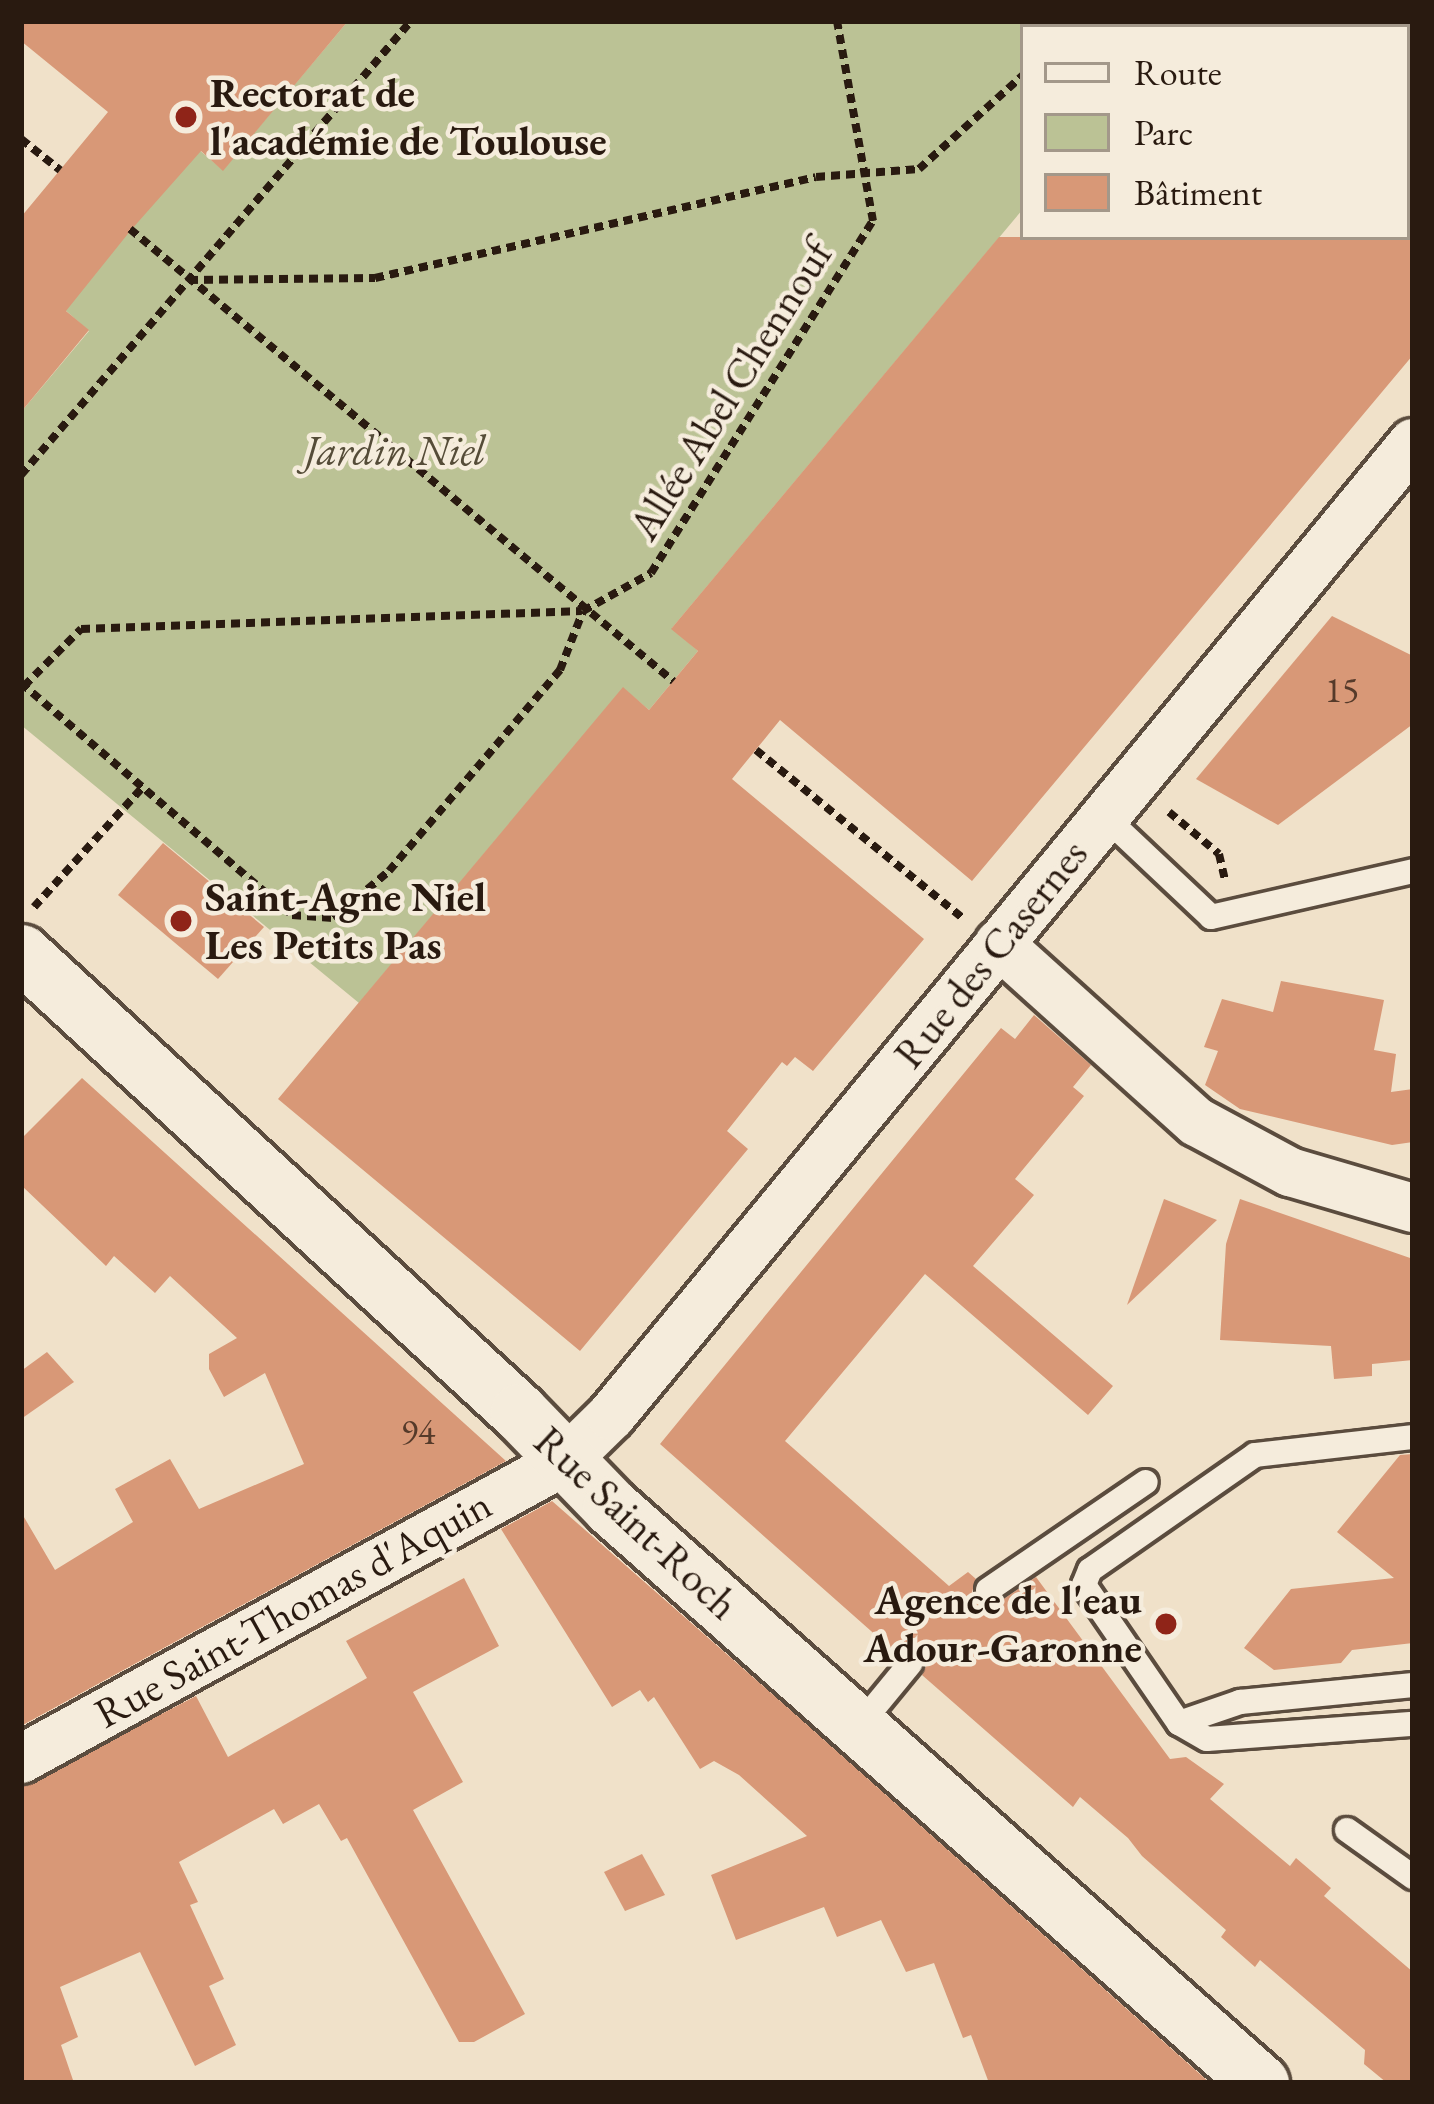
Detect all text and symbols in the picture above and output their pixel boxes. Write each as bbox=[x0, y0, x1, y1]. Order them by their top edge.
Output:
legend bbox=[1020, 24, 1410, 240]
text: Route bbox=[1134, 49, 1222, 96]
place label: Rectorat de l'académie de Toulouse bbox=[210, 68, 607, 166]
marker: Rectorat de l'académie de Toulouse bbox=[173, 104, 199, 130]
text: Parc bbox=[1134, 109, 1193, 156]
text: Bâtiment bbox=[1134, 169, 1262, 216]
street label: Allée Abel Chennouf bbox=[618, 231, 844, 549]
park label: Jardin Niel bbox=[304, 426, 486, 476]
house number: 15 bbox=[1325, 668, 1359, 712]
street label: Rue des Casernes bbox=[884, 830, 1098, 1078]
place label: Saint-Agne Niel Les Petits Pas bbox=[205, 872, 486, 970]
marker: Saint-Agne Niel Les Petits Pas bbox=[168, 908, 194, 934]
house number: 94 bbox=[401, 1410, 435, 1454]
street label: Rue Saint-Roch bbox=[524, 1416, 748, 1630]
street label: Rue Saint-Thomas d'Aquin bbox=[86, 1479, 500, 1739]
place label: Agence de l'eau Adour-Garonne bbox=[863, 1575, 1142, 1674]
marker: Agence de l'eau Adour-Garonne bbox=[1153, 1611, 1179, 1637]

